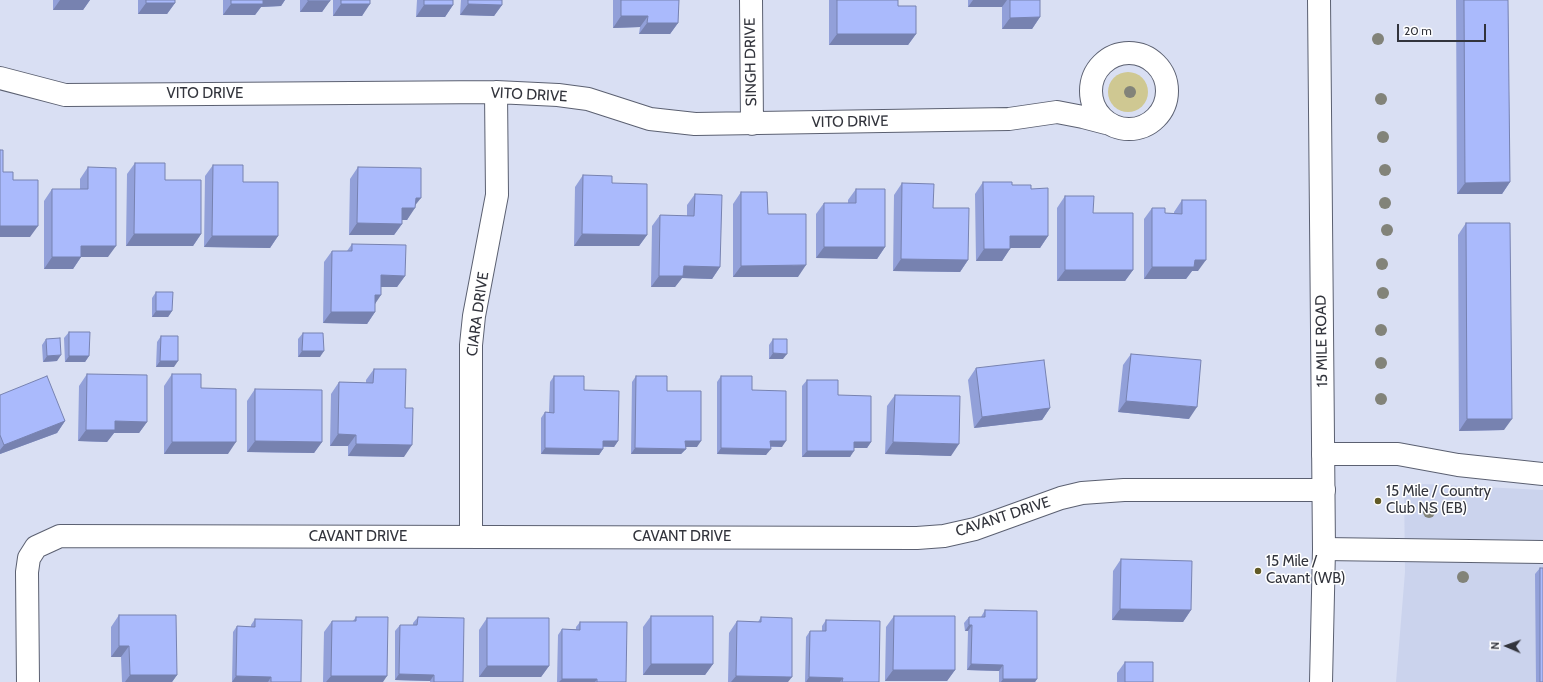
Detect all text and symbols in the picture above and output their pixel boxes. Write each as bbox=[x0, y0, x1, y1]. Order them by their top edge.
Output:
scale bar bbox=[1399, 16, 1488, 42]
street label: SINGH DRIVE bbox=[741, 18, 761, 106]
text: 20 m bbox=[1404, 23, 1432, 38]
street label: VITO DRIVE bbox=[490, 84, 568, 106]
street label: VITO DRIVE bbox=[167, 85, 243, 103]
street label: VITO DRIVE bbox=[811, 112, 889, 132]
street label: CIARA DRIVE bbox=[463, 271, 493, 357]
street label: 15 MILE ROAD bbox=[1312, 295, 1332, 387]
place label: 15 Mile / Country Club NS (EB) bbox=[1386, 483, 1491, 518]
street label: CAVANT DRIVE bbox=[953, 493, 1053, 541]
marker: 15 Mile / Country Club NS (EB) bbox=[1373, 496, 1383, 506]
street label: CAVANT DRIVE bbox=[309, 528, 407, 546]
street label: CAVANT DRIVE bbox=[633, 528, 731, 546]
place label: 15 Mile / Cavant (WB) bbox=[1266, 553, 1346, 588]
marker: 15 Mile / Cavant (WB) bbox=[1253, 566, 1263, 576]
north arrow bbox=[1487, 626, 1527, 666]
text: N bbox=[1488, 641, 1502, 650]

